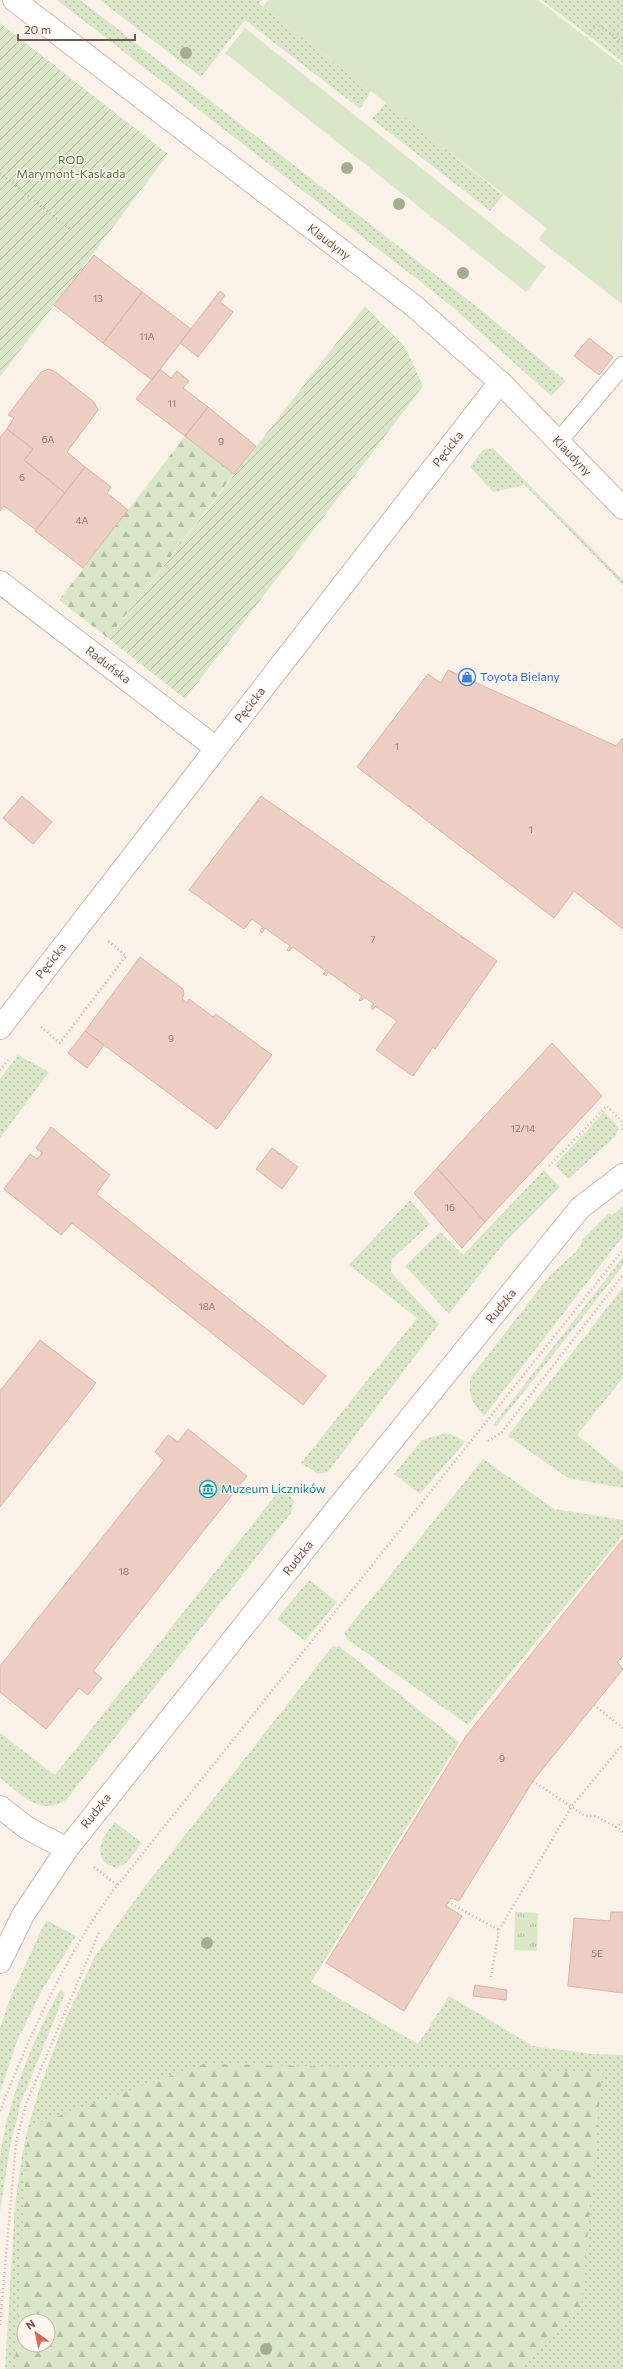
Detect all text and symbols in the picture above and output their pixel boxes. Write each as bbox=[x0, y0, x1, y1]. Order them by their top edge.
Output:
scale bar bbox=[18, 16, 135, 42]
text: 20 m bbox=[24, 22, 51, 36]
park label: ROD Marymont-Kaskada bbox=[17, 152, 125, 180]
street label: Klaudyny bbox=[305, 221, 354, 262]
house number: 13 bbox=[93, 292, 103, 304]
house number: 11A bbox=[139, 330, 155, 342]
house number: 11 bbox=[168, 397, 176, 409]
street label: Pęcicka bbox=[429, 428, 465, 469]
street label: Klaudyny bbox=[550, 432, 595, 478]
house number: 6A bbox=[42, 433, 54, 445]
house number: 9 bbox=[218, 435, 224, 447]
house number: 6 bbox=[19, 471, 25, 483]
house number: 4A bbox=[76, 514, 89, 526]
street label: Raduńska bbox=[83, 643, 134, 686]
shop icon: Toyota Bielany bbox=[457, 667, 477, 687]
place label: Toyota Bielany bbox=[480, 669, 560, 683]
street label: Pęcicka bbox=[231, 684, 267, 725]
house number: 1 bbox=[395, 740, 399, 752]
house number: 1 bbox=[529, 823, 533, 835]
house number: 7 bbox=[370, 933, 376, 945]
street label: Pęcicka bbox=[32, 940, 68, 981]
house number: 9 bbox=[168, 1032, 174, 1044]
house number: 12/14 bbox=[511, 1122, 535, 1134]
house number: 16 bbox=[445, 1201, 455, 1213]
street label: Rudzka bbox=[482, 1285, 518, 1325]
house number: 18A bbox=[198, 1300, 216, 1312]
museum icon: Muzeum Liczników bbox=[198, 1479, 218, 1499]
place label: Muzeum Liczników bbox=[221, 1481, 326, 1495]
street label: Rudzka bbox=[279, 1537, 315, 1578]
house number: 18 bbox=[119, 1565, 129, 1577]
house number: 9 bbox=[499, 1752, 505, 1764]
street label: Rudzka bbox=[77, 1790, 113, 1831]
house number: 5E bbox=[591, 1947, 603, 1959]
north arrow bbox=[16, 2313, 56, 2353]
text: N bbox=[23, 2316, 37, 2332]

